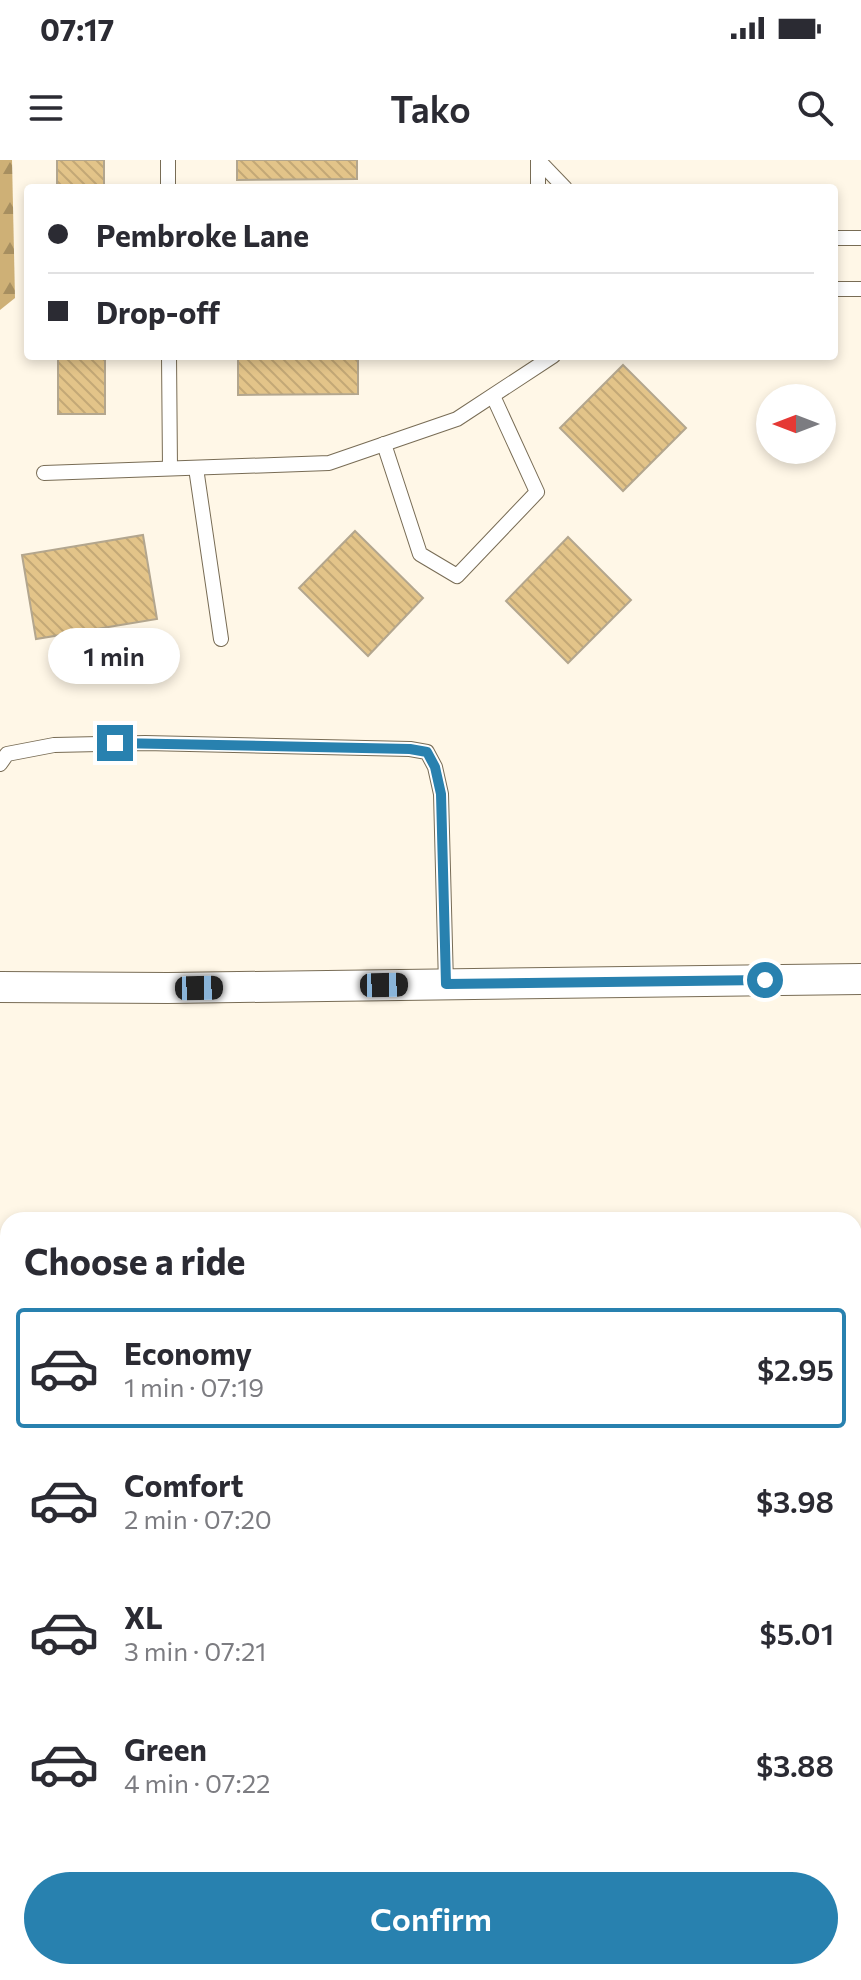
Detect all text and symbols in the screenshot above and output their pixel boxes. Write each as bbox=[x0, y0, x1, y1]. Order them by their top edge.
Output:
text: 07:17 bbox=[40, 10, 114, 47]
icon: menu bbox=[24, 86, 68, 130]
text: Tako bbox=[390, 86, 471, 130]
icon: search bbox=[793, 86, 837, 130]
text: Pembroke Lane bbox=[96, 216, 309, 253]
text: Drop-off bbox=[96, 293, 220, 330]
north arrow bbox=[756, 384, 836, 464]
map controls bbox=[756, 384, 836, 464]
callout: 1 min bbox=[49, 627, 181, 683]
text: 1 min bbox=[83, 640, 145, 671]
route end bbox=[97, 725, 133, 761]
route start bbox=[747, 962, 783, 998]
car bbox=[360, 973, 408, 997]
car bbox=[175, 976, 223, 1000]
text: Choose a ride bbox=[24, 1238, 245, 1282]
icon: car bbox=[28, 1332, 100, 1404]
text: Economy bbox=[124, 1334, 252, 1371]
text: $2.95 bbox=[757, 1350, 834, 1387]
text: 1 min · 07:19 bbox=[124, 1371, 264, 1402]
icon: car bbox=[28, 1464, 100, 1536]
text: Comfort bbox=[124, 1466, 243, 1503]
text: $3.98 bbox=[756, 1482, 834, 1519]
text: 2 min · 07:20 bbox=[124, 1503, 272, 1534]
icon: car bbox=[28, 1596, 100, 1668]
text: XL bbox=[124, 1598, 163, 1635]
text: $5.01 bbox=[760, 1614, 834, 1651]
text: 3 min · 07:21 bbox=[124, 1635, 266, 1666]
icon: car bbox=[28, 1728, 100, 1800]
text: Green bbox=[124, 1730, 207, 1767]
text: $3.88 bbox=[756, 1746, 834, 1783]
text: 4 min · 07:22 bbox=[124, 1767, 271, 1798]
button: Confirm bbox=[24, 1872, 838, 1964]

